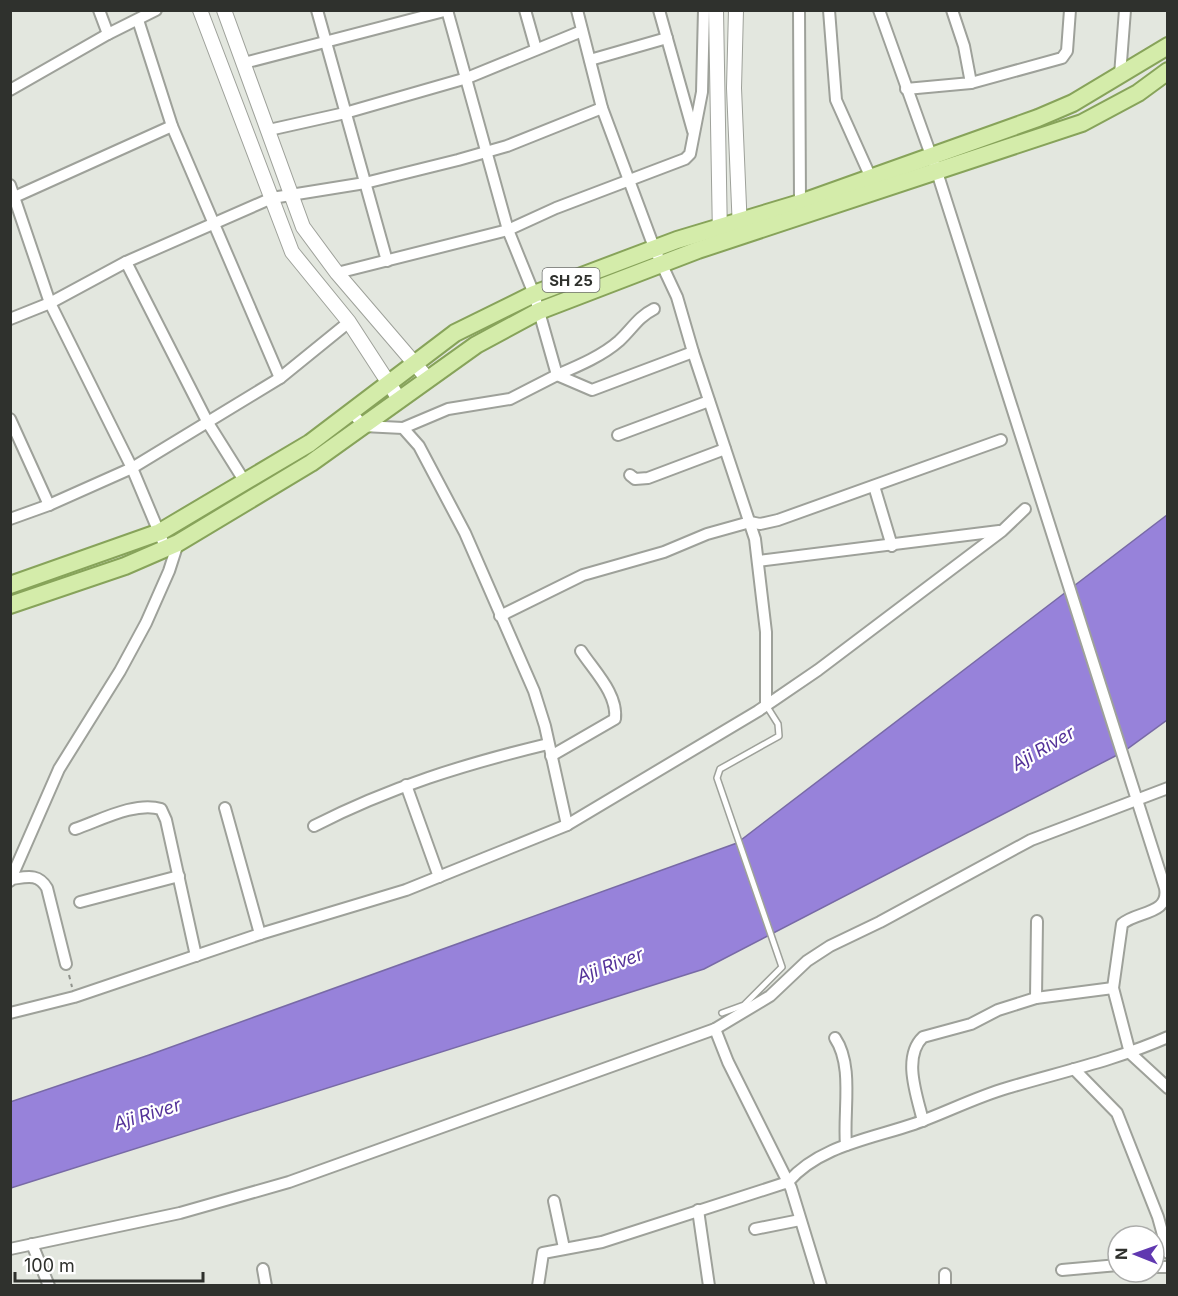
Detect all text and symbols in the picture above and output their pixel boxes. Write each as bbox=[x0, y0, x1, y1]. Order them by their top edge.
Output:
road number: SH 25 bbox=[542, 268, 600, 292]
water label: Aji River bbox=[1007, 721, 1079, 775]
water label: Aji River bbox=[573, 943, 647, 987]
water label: Aji River bbox=[110, 1094, 184, 1134]
north arrow bbox=[1106, 1224, 1166, 1284]
scale bar bbox=[15, 1245, 202, 1283]
text: N bbox=[1111, 1247, 1131, 1260]
text: 100 m bbox=[24, 1255, 75, 1276]

